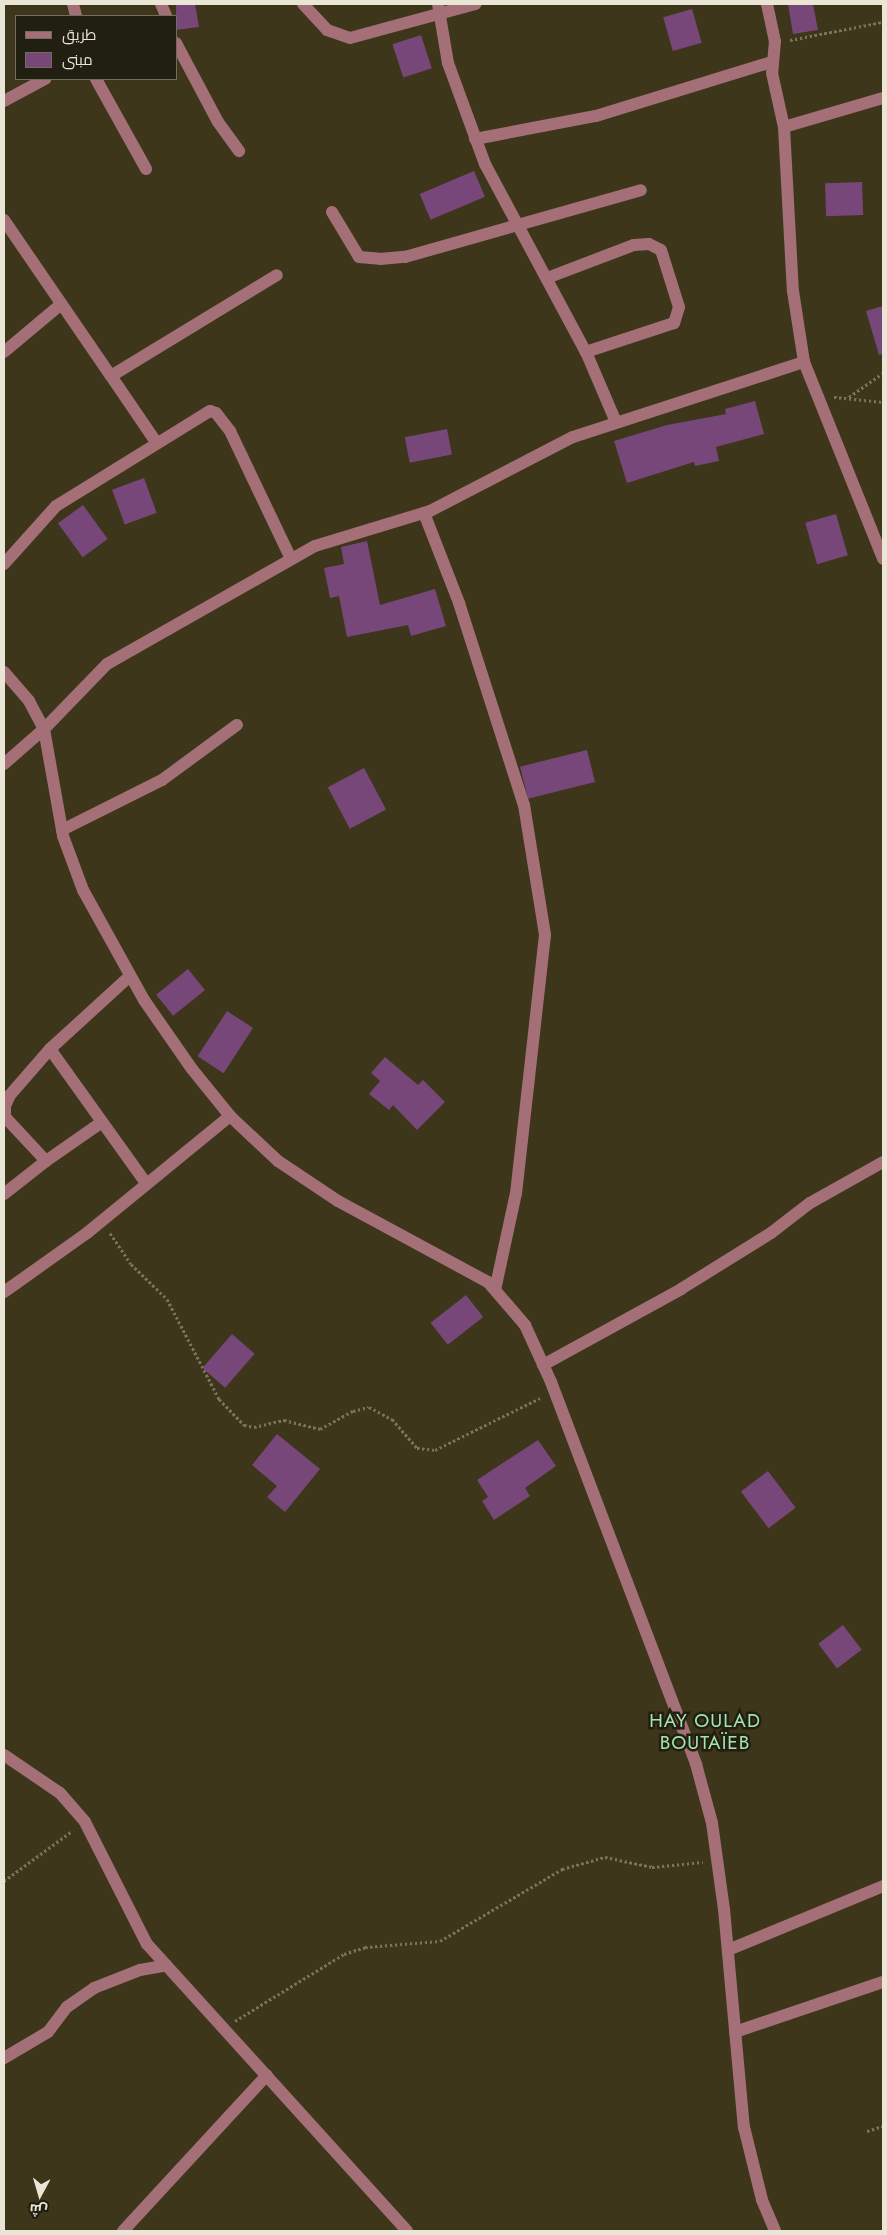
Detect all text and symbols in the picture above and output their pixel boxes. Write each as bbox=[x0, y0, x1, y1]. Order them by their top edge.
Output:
legend bbox=[15, 15, 178, 80]
text: طريق bbox=[62, 24, 96, 46]
text: مبنى bbox=[62, 49, 93, 71]
district label: HAY OULAD BOUTAÏEB bbox=[648, 1710, 762, 1754]
north arrow bbox=[15, 2170, 65, 2220]
text: ش bbox=[28, 2199, 48, 2221]

